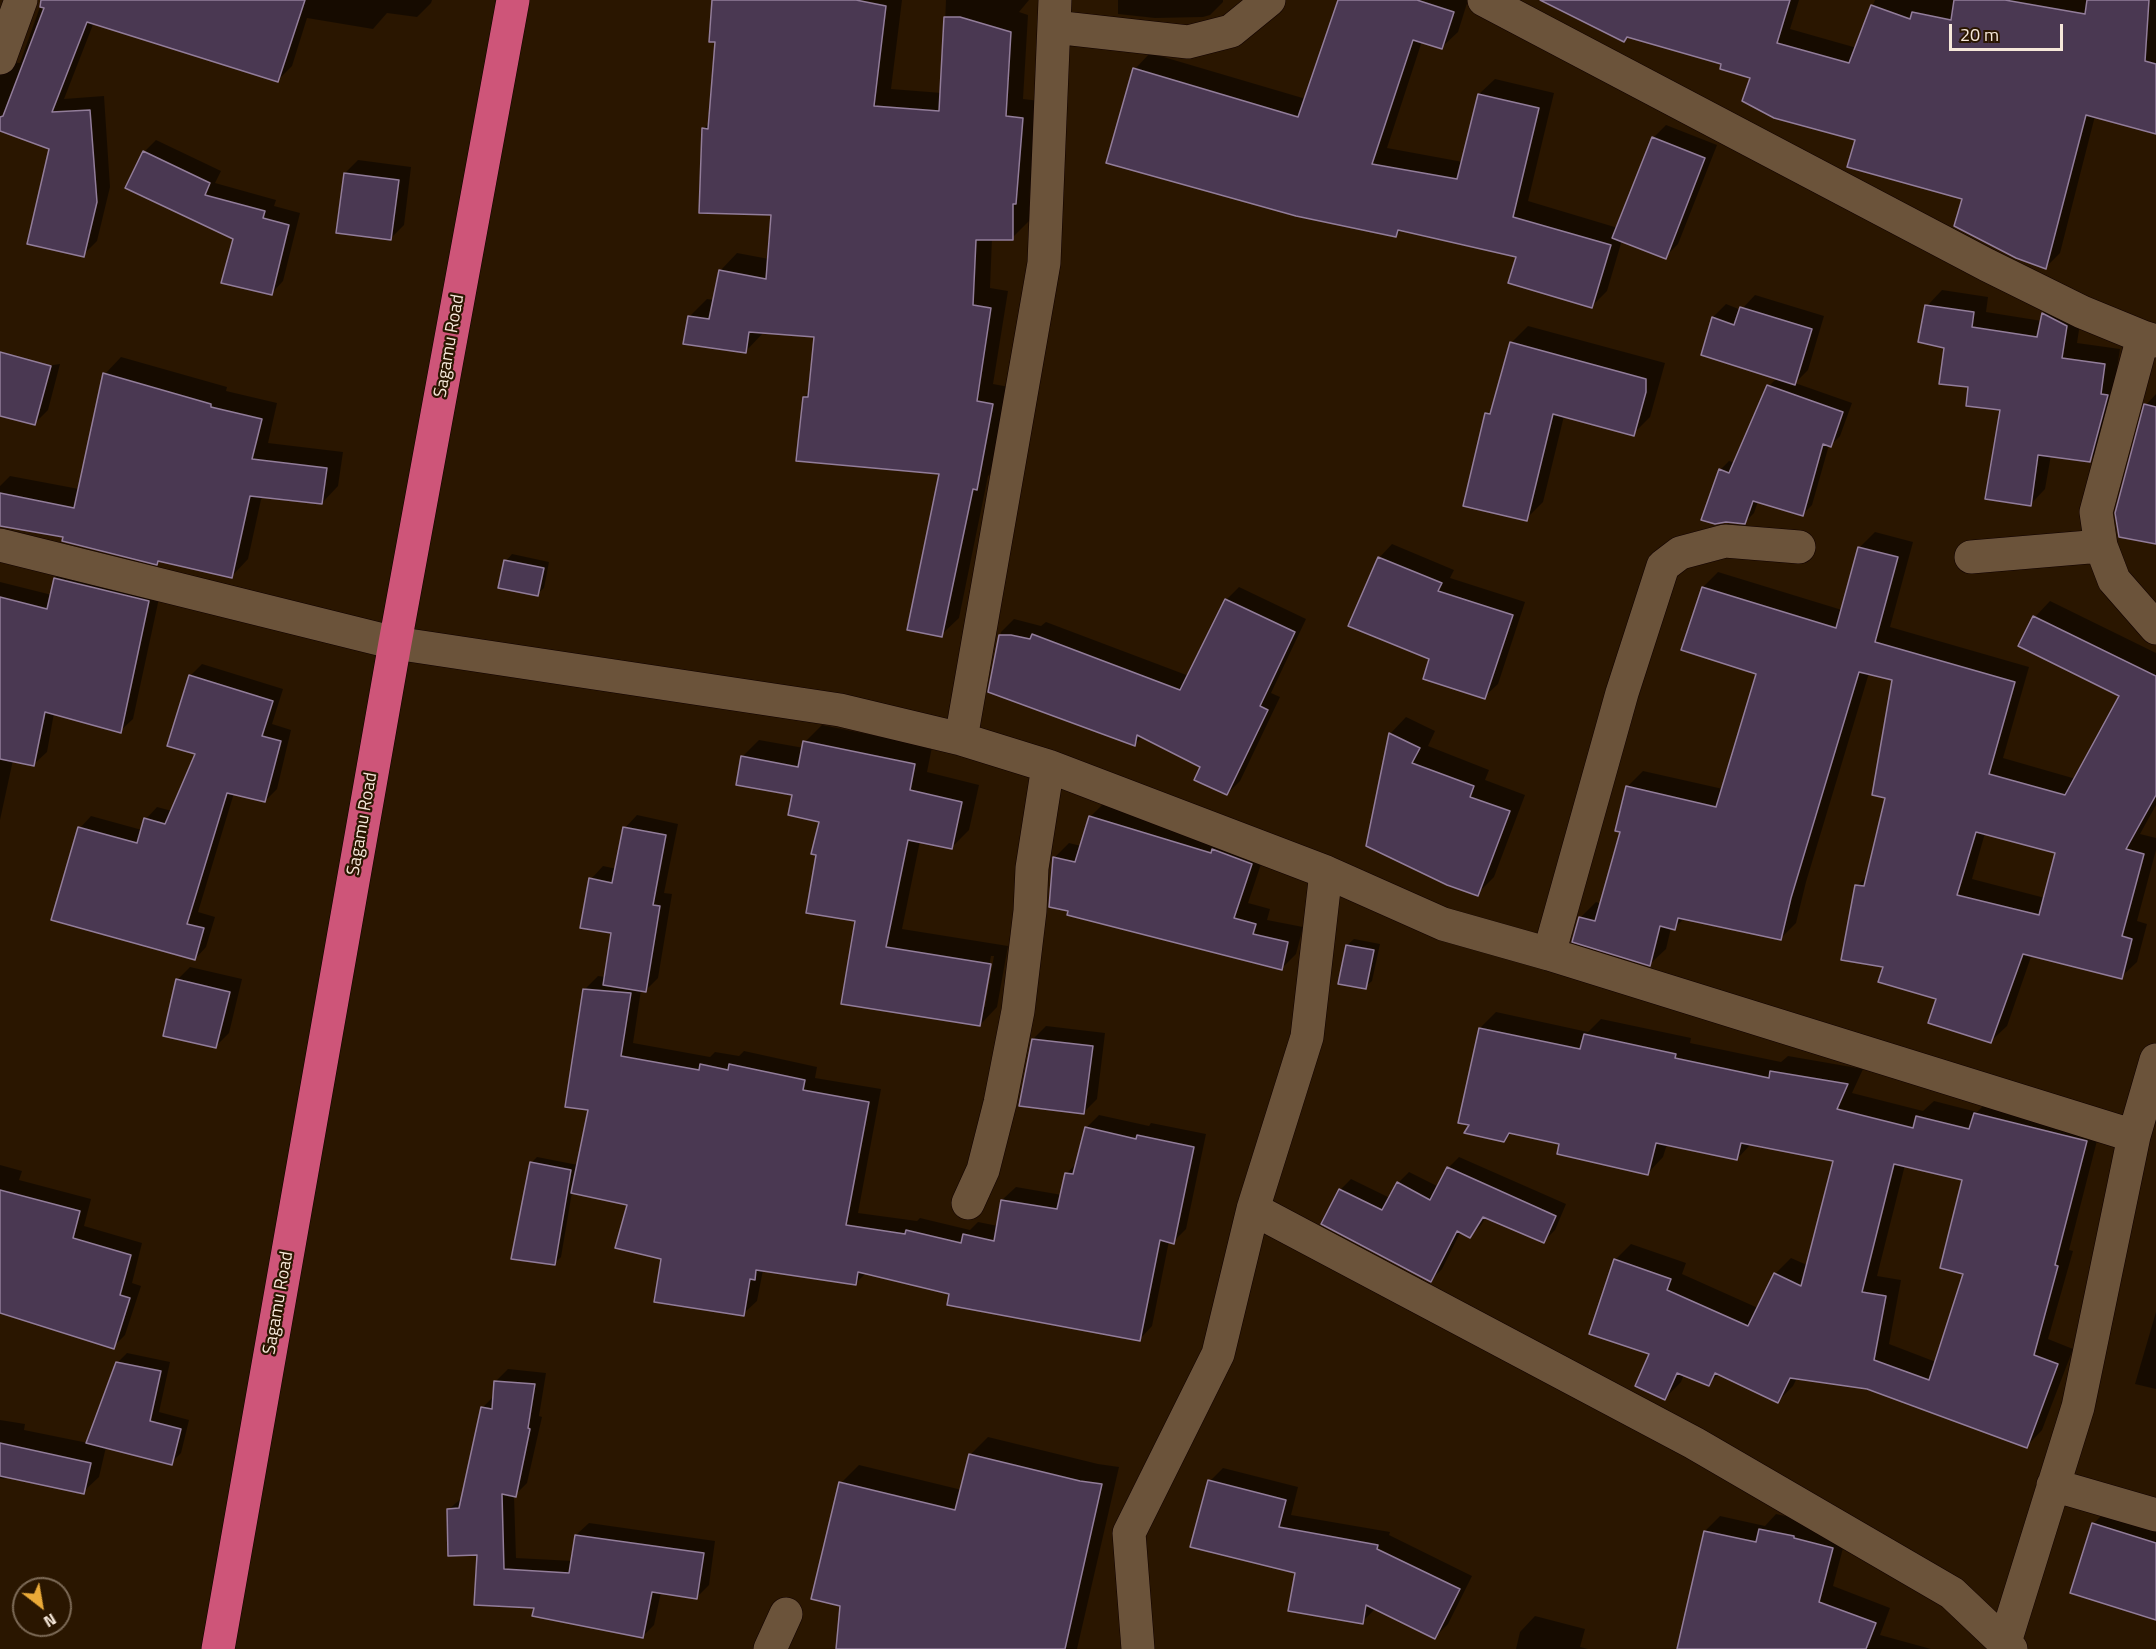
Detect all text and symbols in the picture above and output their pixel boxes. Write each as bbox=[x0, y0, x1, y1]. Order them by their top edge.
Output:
scale bar bbox=[1952, 12, 2066, 50]
text: 20 m bbox=[1960, 21, 1999, 48]
street label: Sagamu Road bbox=[430, 293, 470, 399]
street label: Sagamu Road bbox=[343, 771, 383, 877]
street label: Sagamu Road bbox=[259, 1250, 299, 1356]
north arrow bbox=[12, 1577, 72, 1637]
text: N bbox=[39, 1608, 61, 1634]

